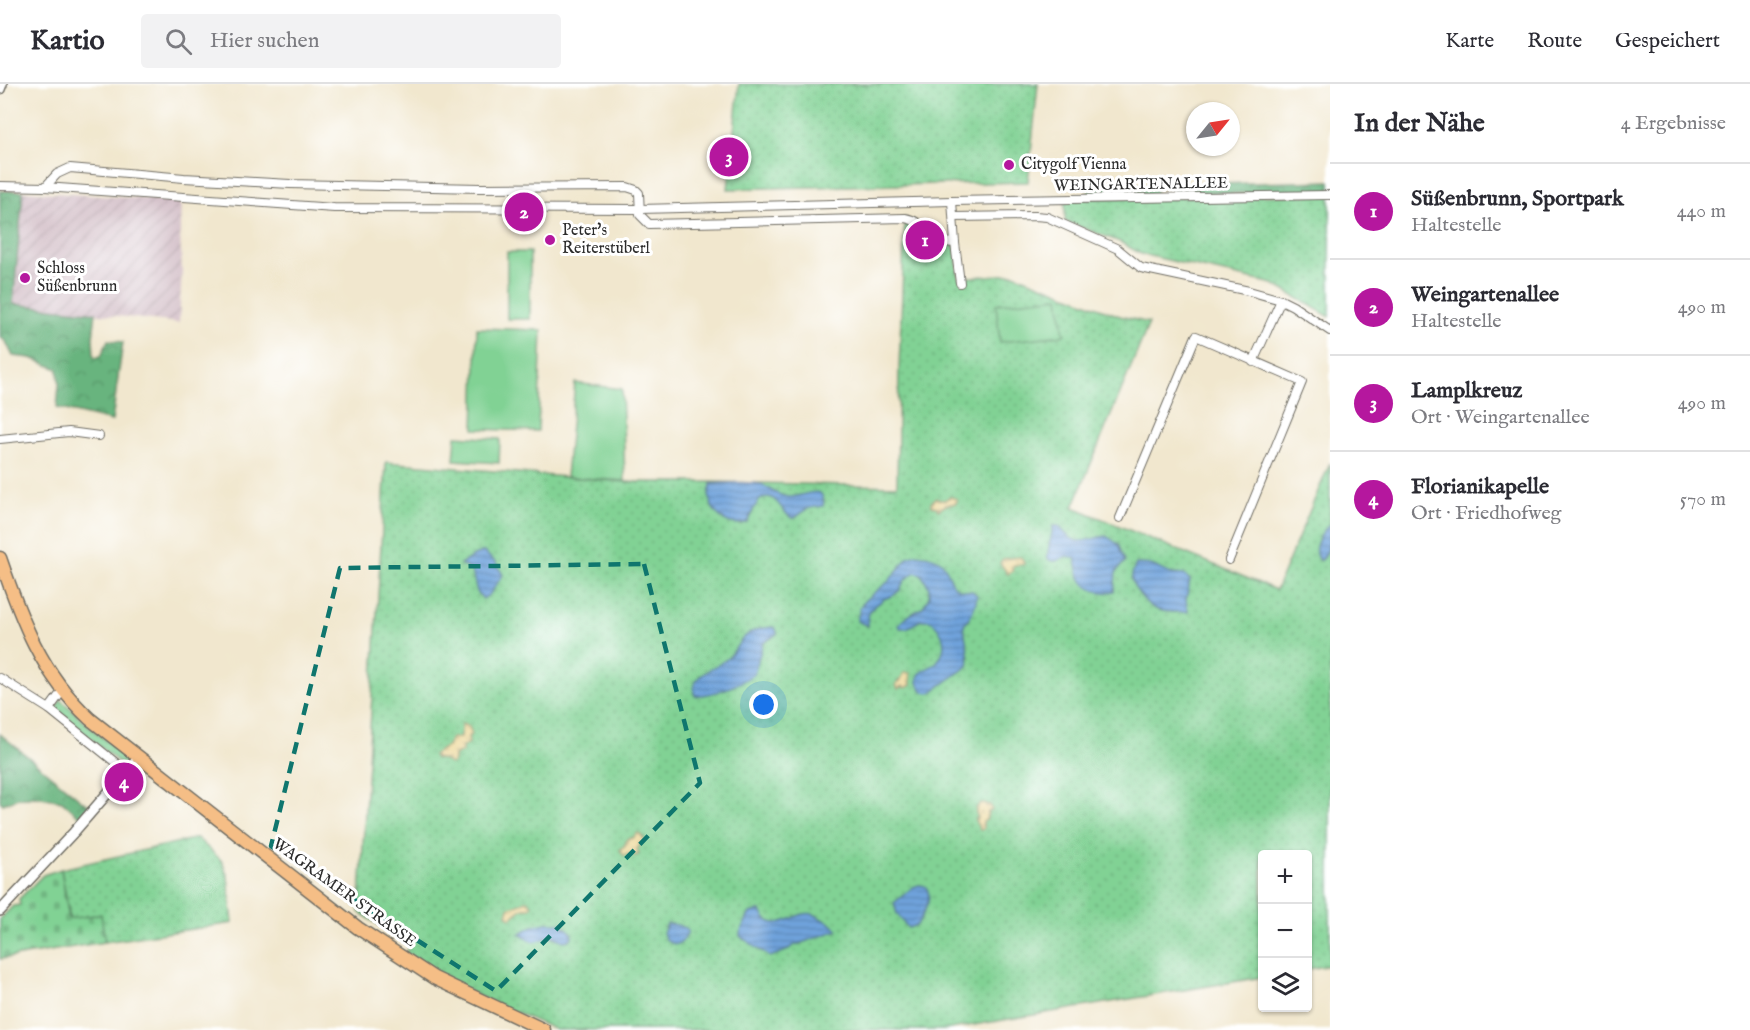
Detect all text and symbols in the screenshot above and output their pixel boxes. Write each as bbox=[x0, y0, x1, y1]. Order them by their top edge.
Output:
search box bbox=[141, 14, 561, 68]
text: Kartio bbox=[30, 24, 105, 59]
icon: search bbox=[162, 25, 195, 58]
text: Hier suchen bbox=[210, 27, 319, 55]
text: Karte bbox=[1445, 28, 1494, 55]
text: Route bbox=[1527, 28, 1582, 55]
text: Gespeichert bbox=[1615, 28, 1720, 55]
north arrow bbox=[1186, 102, 1240, 156]
text: In der Nähe bbox=[1354, 107, 1485, 140]
text: 4 Ergebnisse bbox=[1621, 111, 1726, 136]
pin: 3 bbox=[710, 134, 748, 180]
place label: Citygolf Vienna bbox=[1021, 155, 1127, 175]
marker: Citygolf Vienna bbox=[1002, 158, 1016, 172]
street label: WEINGARTENALLEE bbox=[1054, 173, 1228, 197]
text: Süßenbrunn, Sportpark bbox=[1411, 185, 1624, 213]
pin: 2 bbox=[504, 190, 544, 234]
text: 1 bbox=[1370, 199, 1377, 224]
text: 440 m bbox=[1677, 199, 1726, 224]
text: Haltestelle bbox=[1411, 213, 1501, 238]
pin: 1 bbox=[906, 218, 944, 262]
place label: Peter's Reiterstüberl bbox=[562, 221, 651, 259]
marker: Peter's Reiterstüberl bbox=[543, 233, 557, 247]
place label: Schloss Süßenbrunn bbox=[37, 259, 118, 297]
marker: Schloss Süßenbrunn bbox=[18, 271, 32, 285]
text: Weingartenallee bbox=[1411, 281, 1559, 309]
text: 2 bbox=[1369, 295, 1378, 320]
text: 490 m bbox=[1678, 295, 1726, 320]
text: Haltestelle bbox=[1411, 309, 1501, 334]
text: Lamplkreuz bbox=[1411, 377, 1523, 405]
text: 3 bbox=[1370, 391, 1377, 416]
text: 490 m bbox=[1678, 391, 1726, 416]
text: Ort · Weingartenallee bbox=[1411, 405, 1590, 430]
text: Florianikapelle bbox=[1411, 473, 1549, 501]
text: 4 bbox=[1369, 487, 1378, 512]
text: 570 m bbox=[1680, 487, 1726, 512]
text: Ort · Friedhofweg bbox=[1411, 501, 1561, 526]
your location bbox=[749, 690, 778, 719]
pin: 4 bbox=[104, 760, 144, 804]
street label: WAGRAMER STRASSE bbox=[268, 834, 420, 952]
map controls bbox=[1258, 850, 1312, 1012]
button: + bbox=[1258, 850, 1312, 904]
button: − bbox=[1258, 904, 1312, 958]
button: layers bbox=[1258, 958, 1312, 1012]

